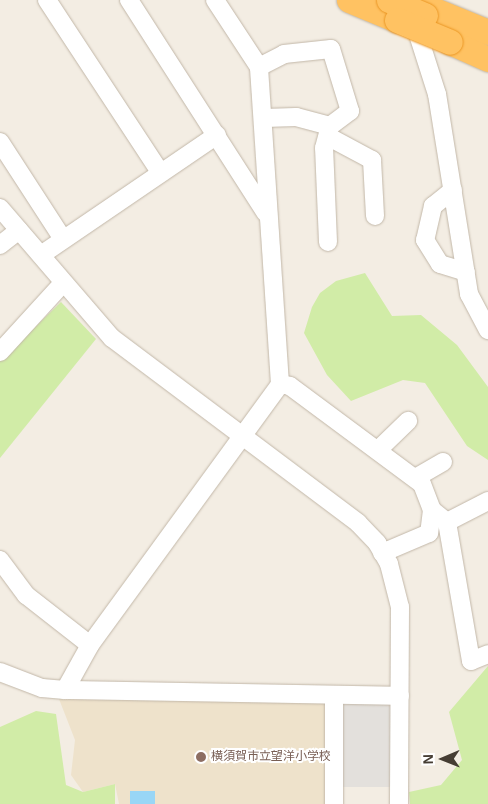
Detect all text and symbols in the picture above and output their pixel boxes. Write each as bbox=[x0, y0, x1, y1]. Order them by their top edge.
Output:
north arrow bbox=[418, 734, 468, 784]
place label: 横須賀市立望洋小学校 bbox=[211, 750, 331, 764]
marker: 横須賀市立望洋小学校 bbox=[195, 751, 207, 763]
text: N bbox=[420, 754, 436, 764]

